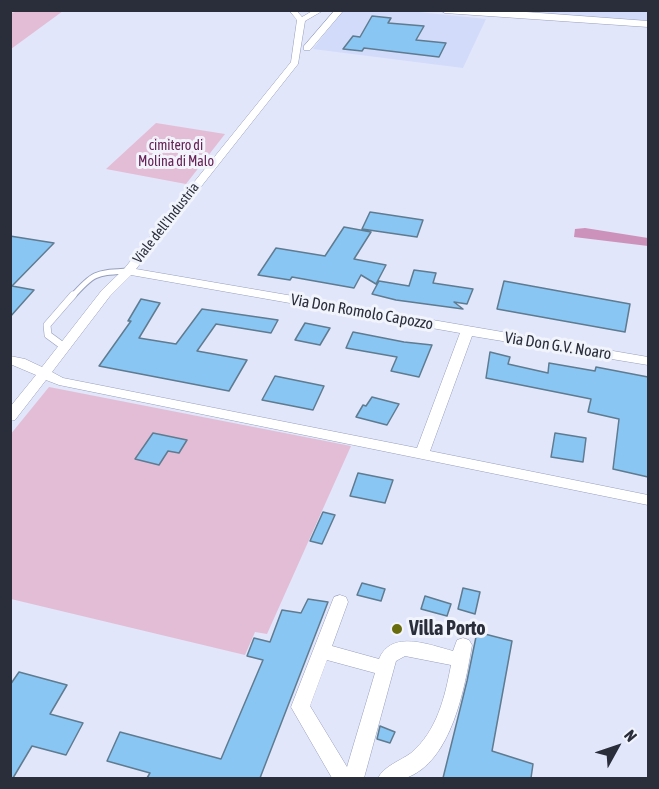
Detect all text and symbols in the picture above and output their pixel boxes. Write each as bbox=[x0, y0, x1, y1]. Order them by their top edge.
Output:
park label: cimitero di Molina di Malo bbox=[138, 138, 214, 170]
street label: Viale dell'Industria bbox=[129, 179, 203, 267]
street label: Via Don Romolo Capozzo bbox=[289, 290, 435, 334]
street label: Via Don G.V. Noaro bbox=[503, 328, 613, 364]
place label: Villa Porto bbox=[409, 617, 486, 641]
marker: Villa Porto bbox=[390, 622, 404, 636]
north arrow bbox=[587, 717, 647, 777]
text: N bbox=[621, 726, 641, 745]

